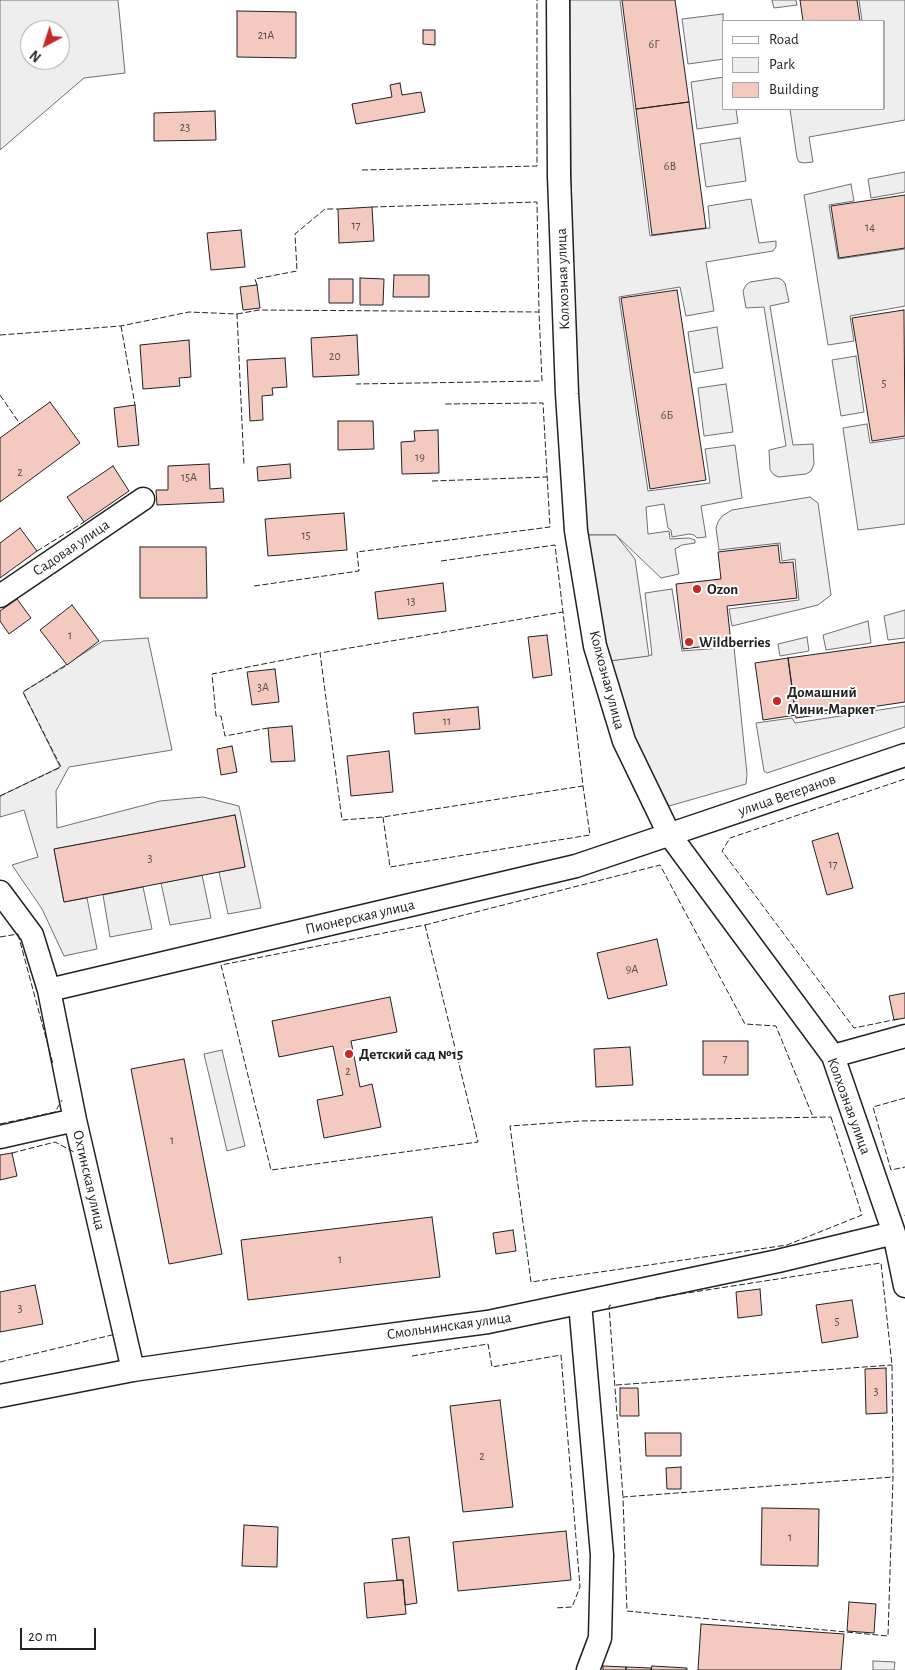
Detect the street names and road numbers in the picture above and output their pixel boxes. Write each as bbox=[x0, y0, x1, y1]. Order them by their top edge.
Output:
street label: Колхозная улица bbox=[552, 228, 574, 330]
street label: Садовая улица bbox=[29, 516, 113, 580]
street label: Колхозная улица bbox=[585, 628, 629, 732]
street label: улица Ветеранов bbox=[736, 770, 838, 820]
street label: Пионерская улица bbox=[304, 896, 416, 938]
street label: Колхозная улица bbox=[823, 1055, 875, 1157]
street label: Охтинская улица bbox=[69, 1128, 109, 1232]
street label: Смольнинская улица bbox=[386, 1308, 512, 1344]

